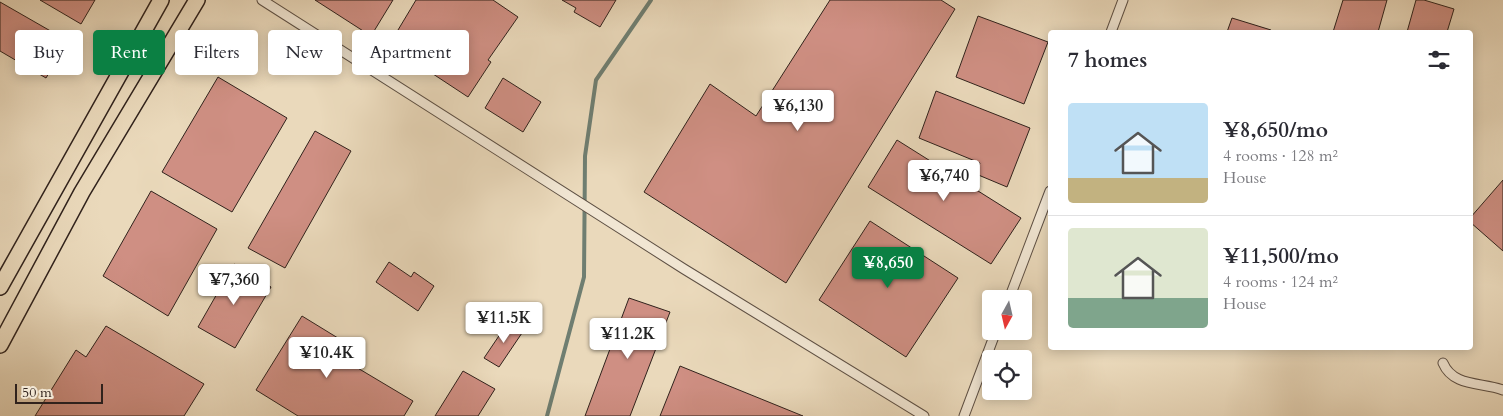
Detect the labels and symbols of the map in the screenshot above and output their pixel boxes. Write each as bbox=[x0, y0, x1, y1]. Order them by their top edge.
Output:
pin: ¥6,130 bbox=[757, 90, 839, 132]
pin: ¥6,740 bbox=[903, 160, 985, 202]
pin: ¥8,650 bbox=[847, 246, 929, 289]
pin: ¥7,360 bbox=[193, 264, 275, 306]
north arrow bbox=[982, 290, 1032, 340]
pin: ¥11.5K bbox=[463, 302, 545, 344]
pin: ¥11.2K bbox=[587, 318, 669, 360]
pin: ¥10.4K bbox=[286, 336, 368, 379]
scale bar bbox=[15, 381, 102, 404]

